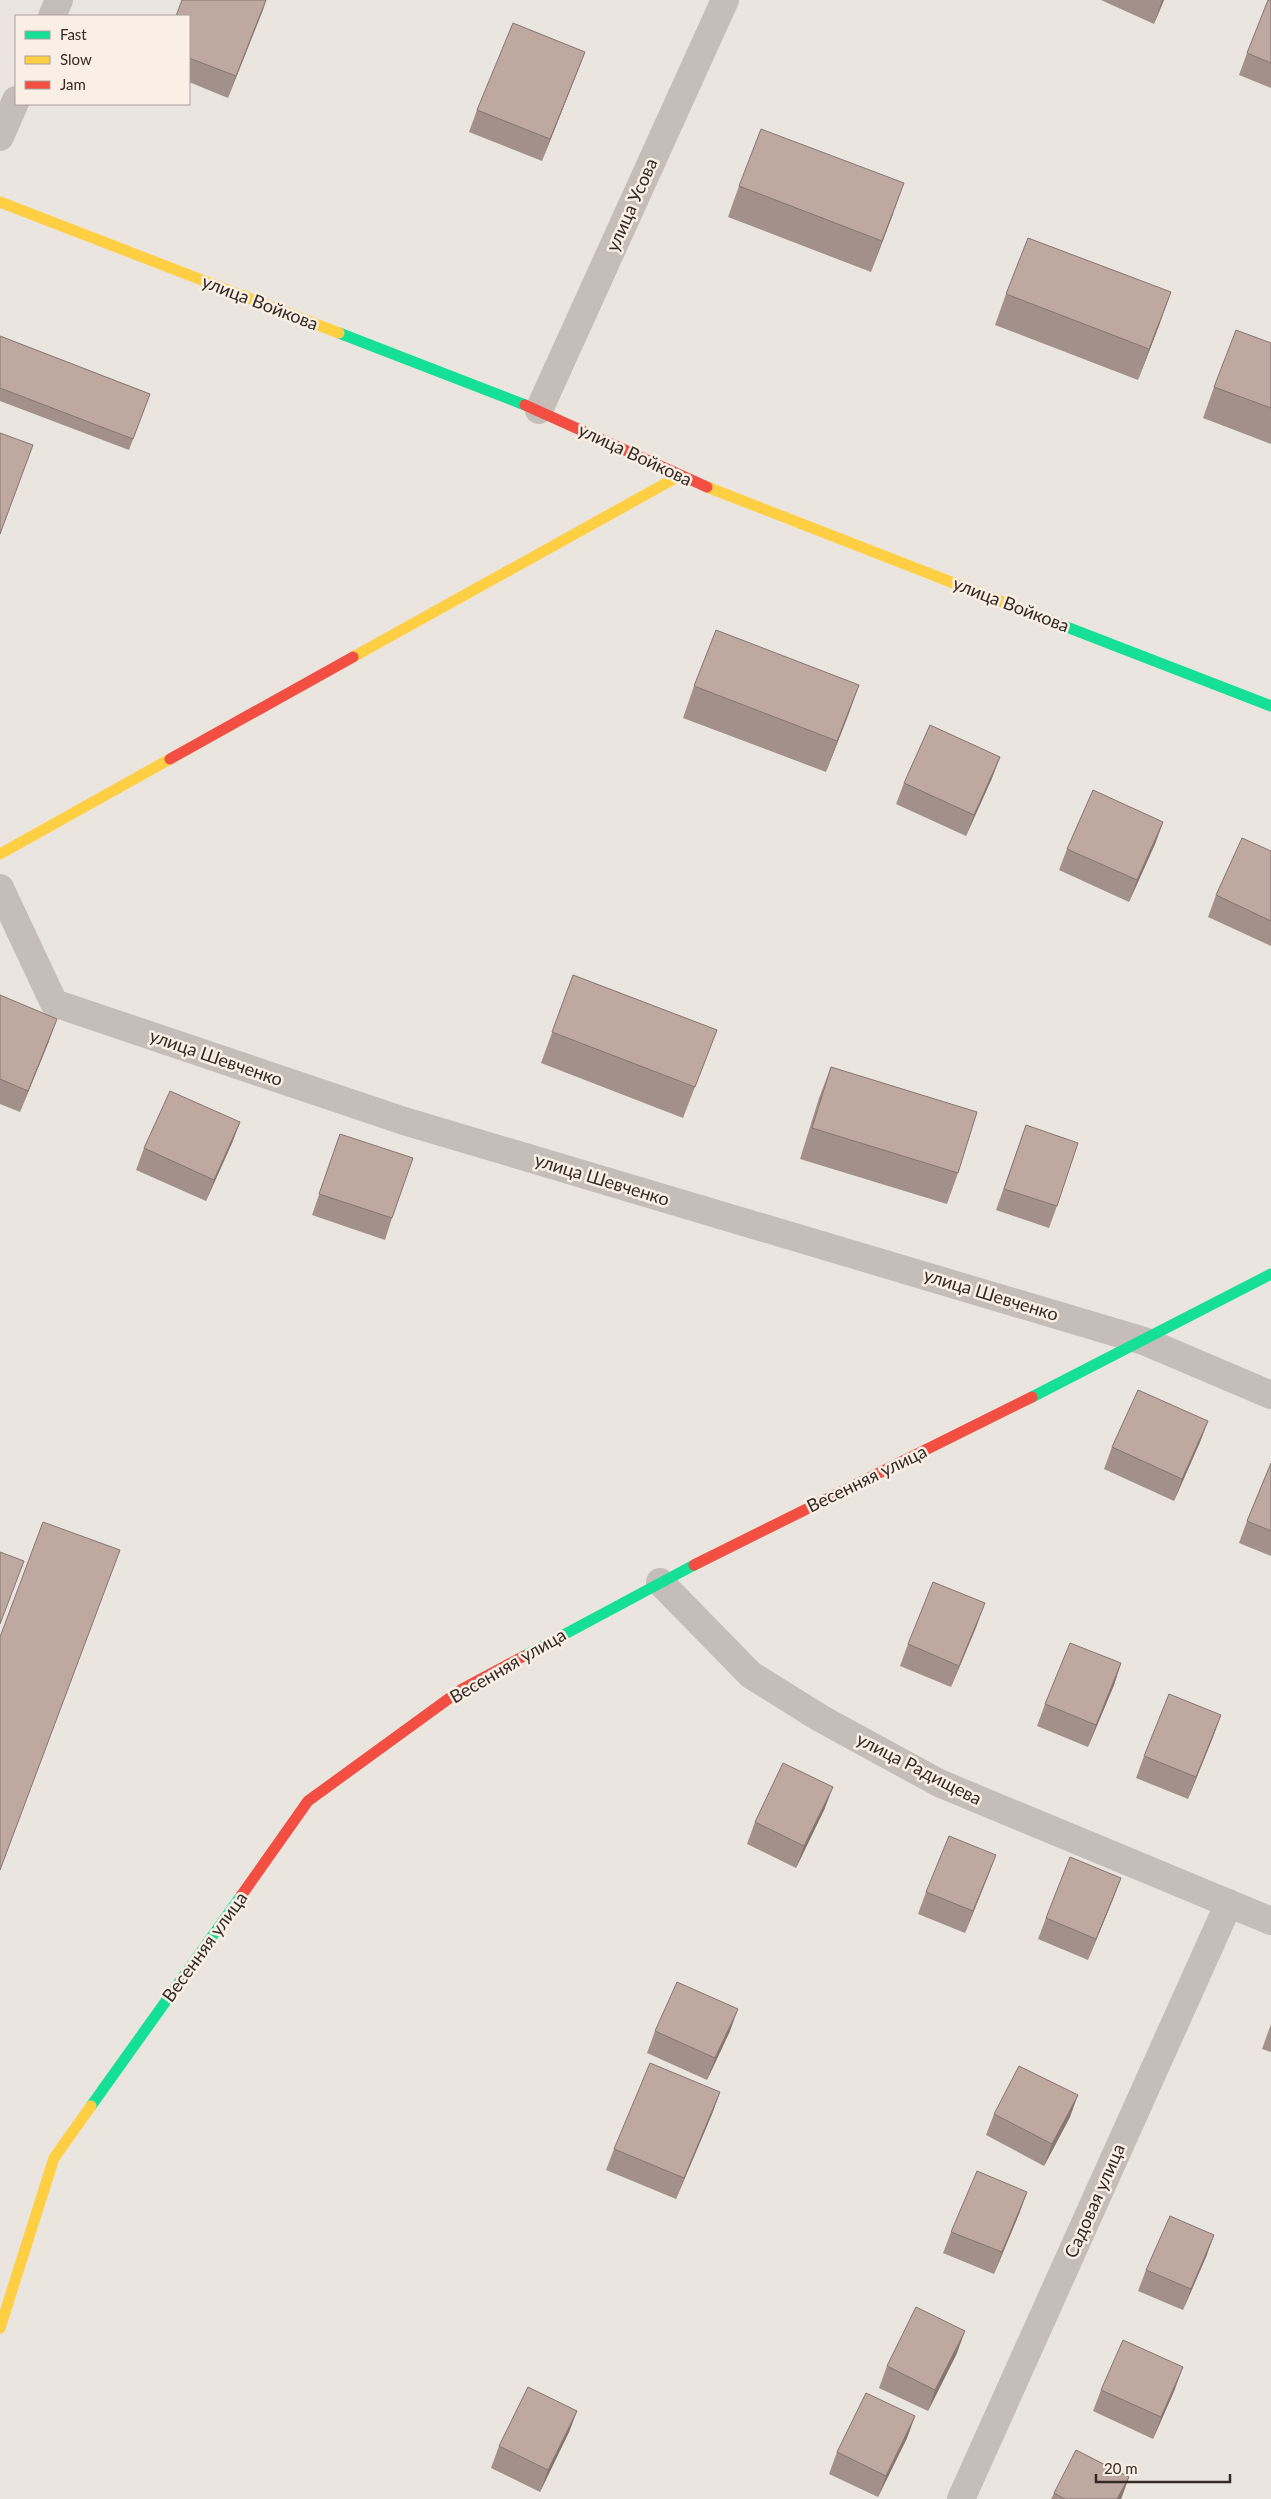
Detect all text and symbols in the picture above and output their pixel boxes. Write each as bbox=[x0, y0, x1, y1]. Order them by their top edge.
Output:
legend bbox=[15, 15, 190, 105]
text: Fast bbox=[60, 25, 87, 43]
text: Slow bbox=[60, 50, 92, 68]
text: Jam bbox=[60, 75, 86, 93]
street label: улица Усова bbox=[601, 154, 661, 255]
street label: улица Войкова bbox=[199, 270, 322, 334]
street label: улица Войкова bbox=[575, 418, 696, 490]
street label: улица Войкова bbox=[950, 572, 1073, 636]
street label: улица Шевченко bbox=[147, 1024, 286, 1090]
street label: улица Шевченко bbox=[532, 1148, 672, 1210]
street label: улица Шевченко bbox=[921, 1263, 1061, 1325]
street label: Весенняя улица bbox=[803, 1440, 930, 1517]
street label: Весенняя улица bbox=[445, 1623, 570, 1707]
street label: улица Радищева bbox=[853, 1727, 986, 1809]
street label: Весенняя улица bbox=[157, 1887, 252, 2006]
street label: Садовая улица bbox=[1059, 2140, 1129, 2261]
scale bar bbox=[1096, 2452, 1230, 2484]
text: 20 m bbox=[1104, 2459, 1138, 2477]

